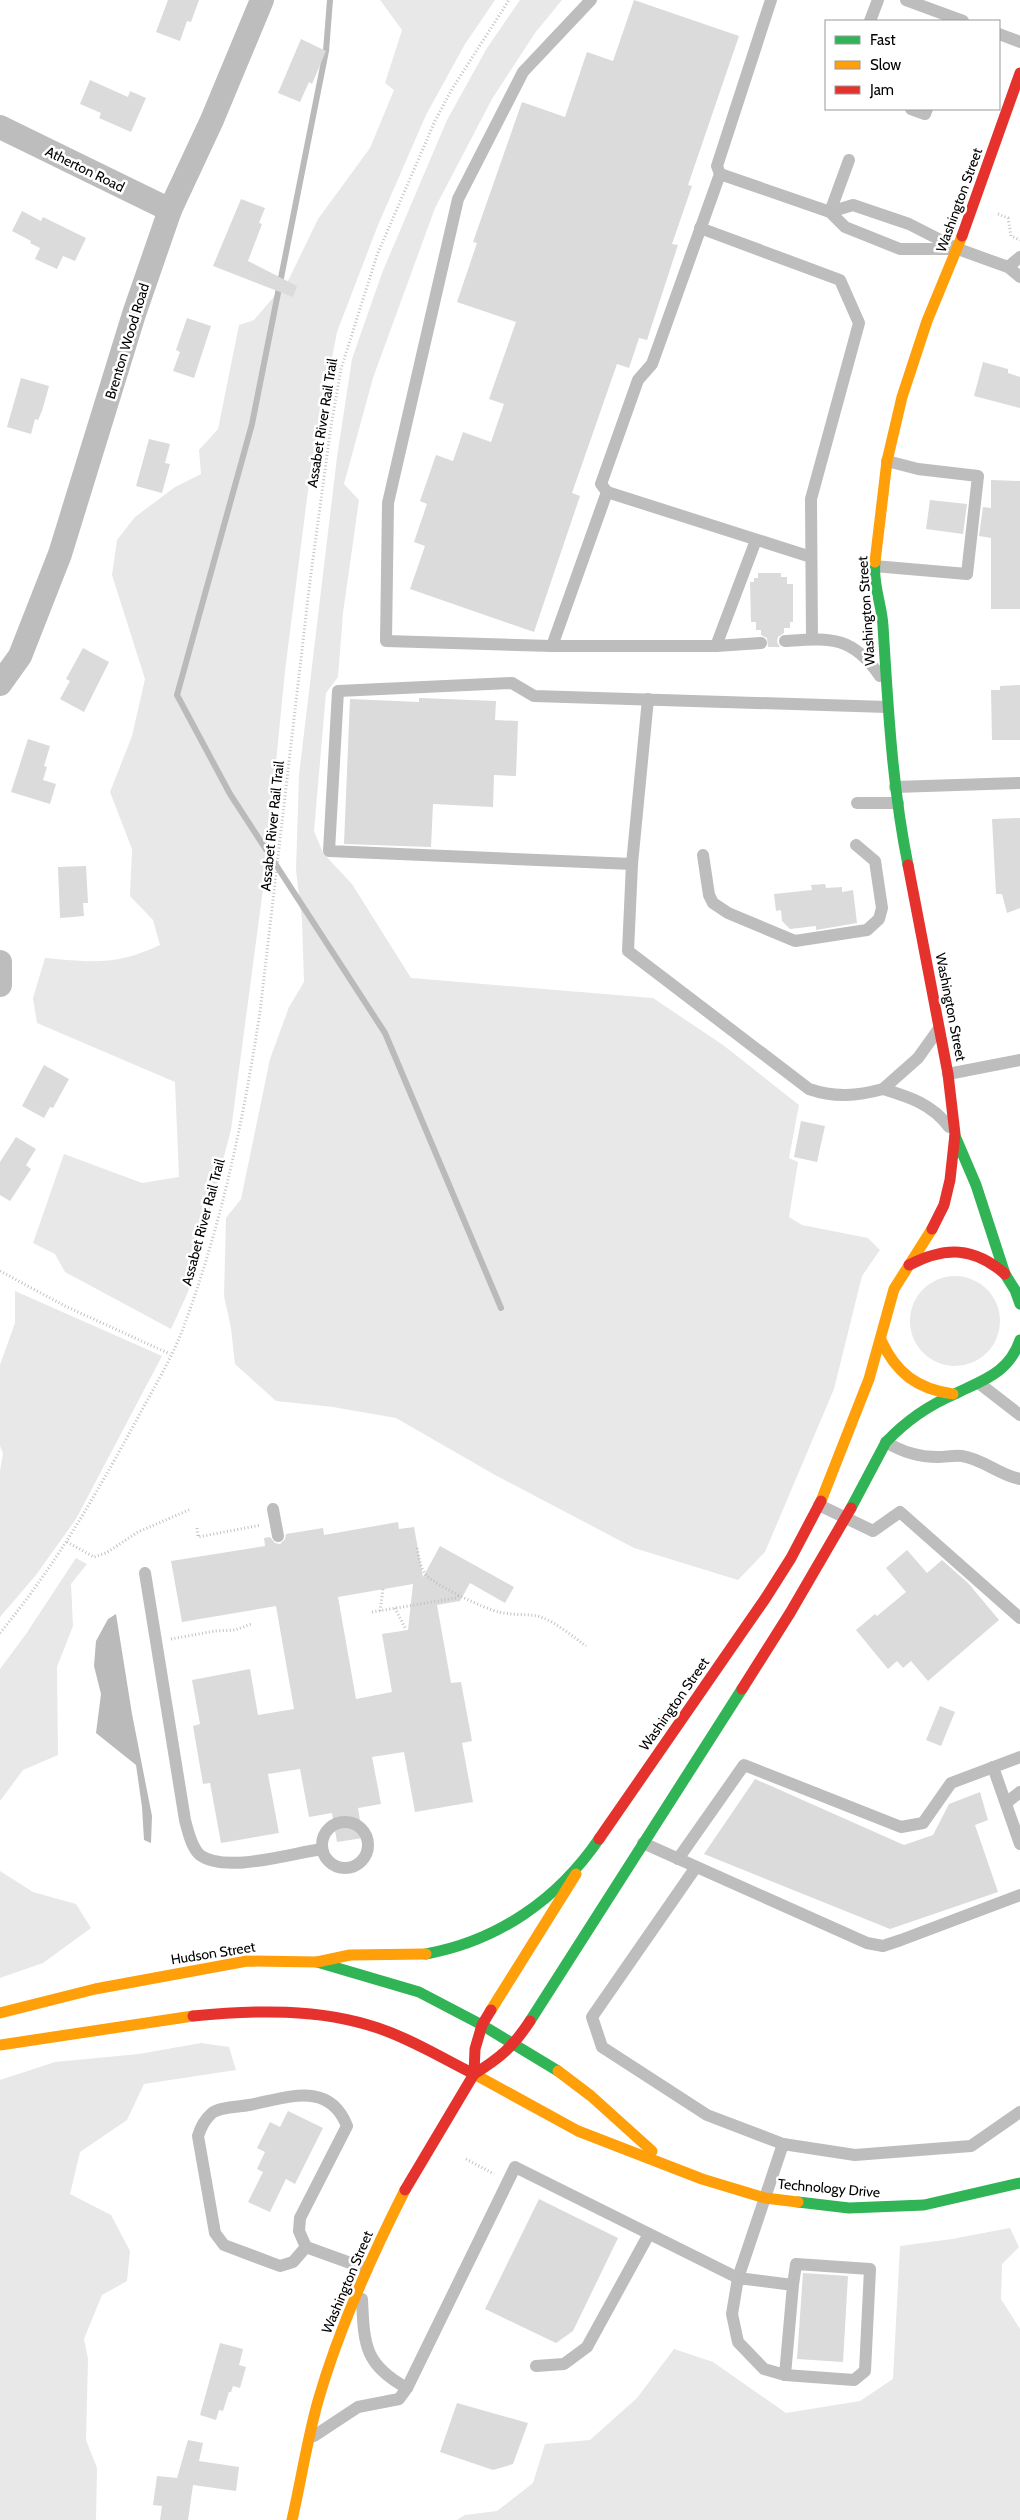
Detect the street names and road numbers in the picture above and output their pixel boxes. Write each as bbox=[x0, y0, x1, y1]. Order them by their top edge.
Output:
street label: Atherton Road bbox=[42, 142, 128, 196]
street label: Washington Street bbox=[932, 145, 986, 255]
street label: Brenton Wood Road bbox=[101, 281, 153, 401]
street label: Assabet River Rail Trail bbox=[303, 356, 341, 489]
street label: Washington Street bbox=[853, 555, 879, 666]
street label: Assabet River Rail Trail bbox=[256, 759, 288, 892]
street label: Washington Street bbox=[932, 951, 970, 1063]
street label: Assabet River Rail Trail bbox=[177, 1156, 229, 1287]
street label: Washington Street bbox=[635, 1654, 713, 1754]
street label: Hudson Street bbox=[169, 1937, 257, 1969]
street label: Technology Drive bbox=[777, 2175, 881, 2201]
street label: Washington Street bbox=[317, 2228, 377, 2336]

